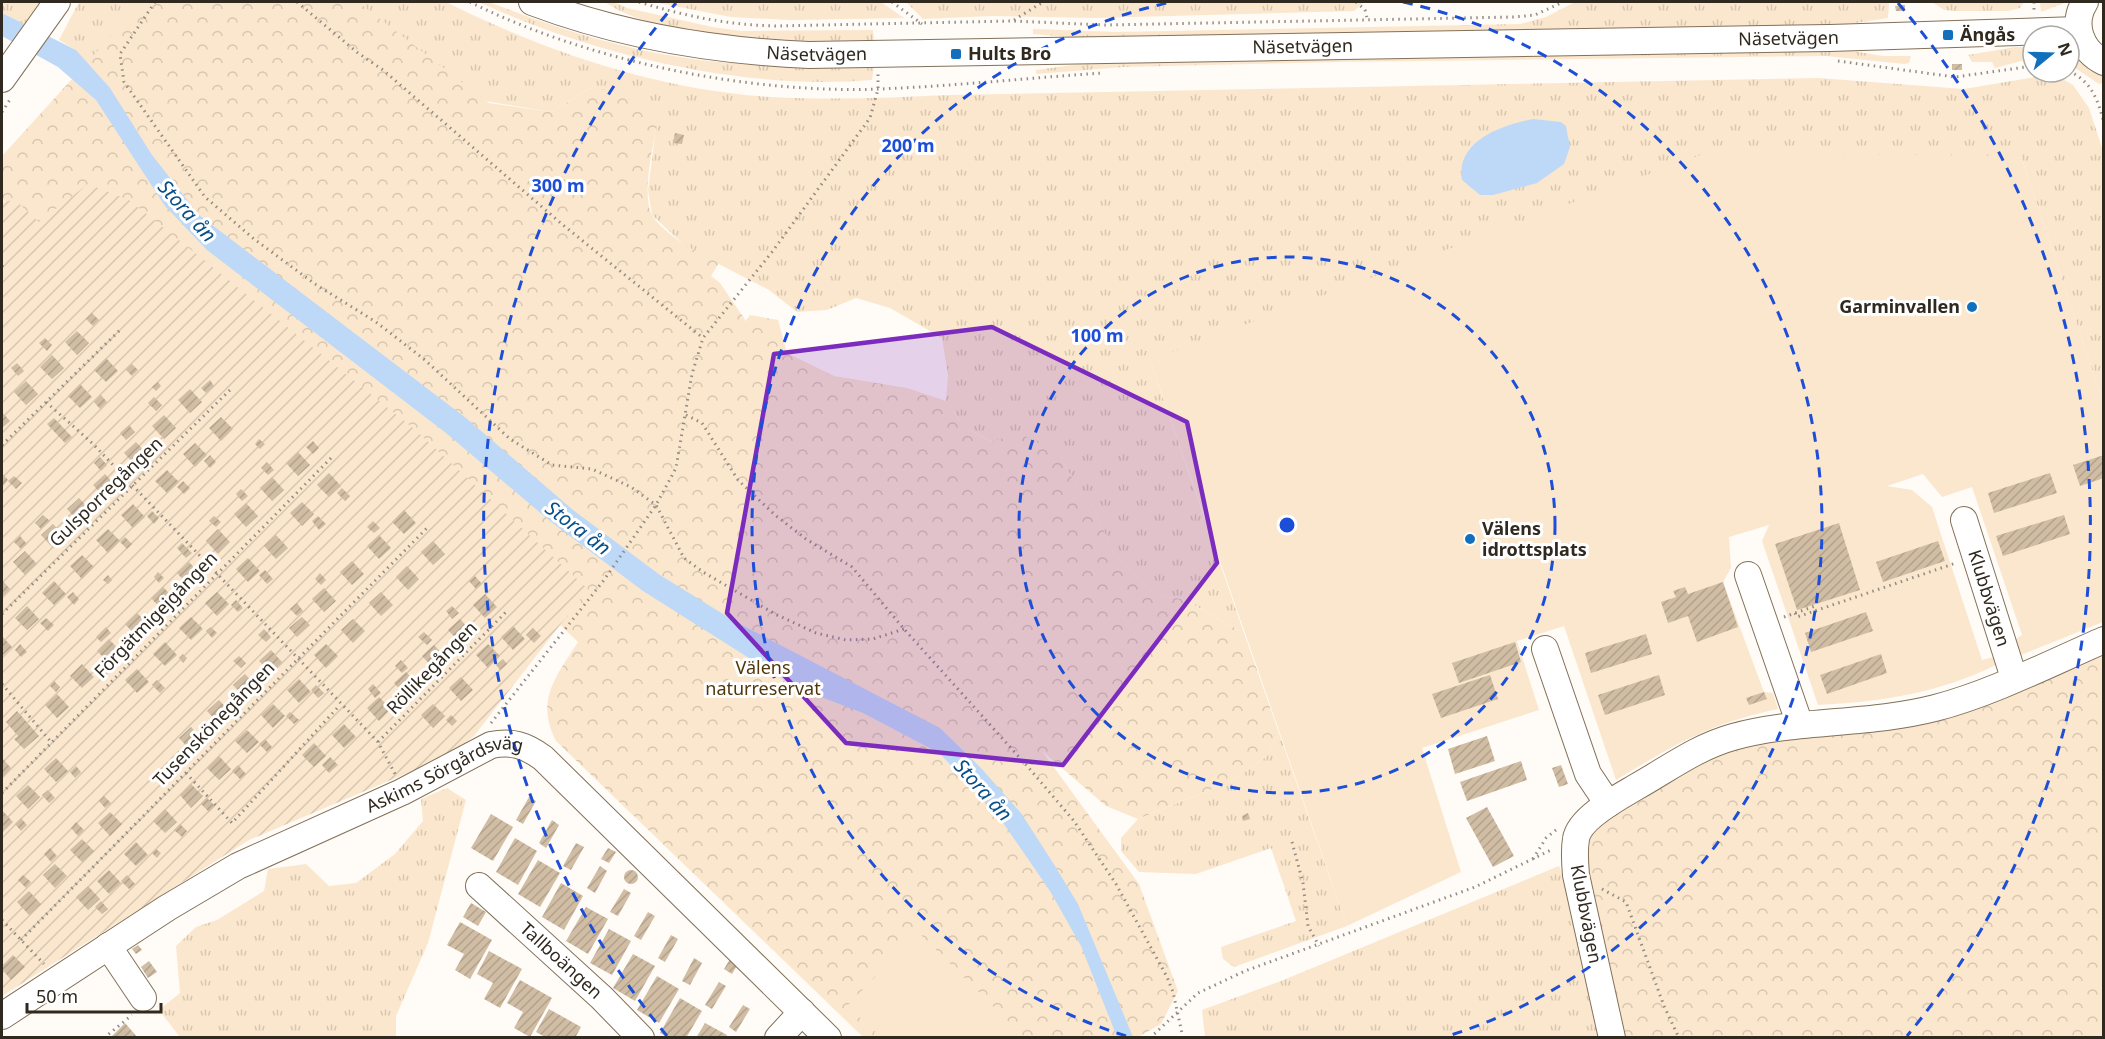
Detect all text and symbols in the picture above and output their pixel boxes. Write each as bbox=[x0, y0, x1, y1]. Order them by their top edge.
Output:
place label: Ängås bbox=[1960, 22, 2015, 46]
north arrow bbox=[2021, 24, 2081, 84]
street label: Näsetvägen bbox=[1738, 25, 1839, 51]
marker: Ängås bbox=[1941, 28, 1955, 42]
street label: Näsetvägen bbox=[1252, 33, 1353, 59]
text: N bbox=[2053, 39, 2078, 59]
street label: Näsetvägen bbox=[766, 40, 867, 66]
place label: Hults Bro bbox=[968, 41, 1051, 65]
marker: Hults Bro bbox=[949, 47, 963, 61]
text: 200 m bbox=[881, 133, 935, 157]
text: 300 m bbox=[531, 173, 585, 197]
water label: Stora ån bbox=[152, 174, 223, 248]
place label: Garminvallen bbox=[1839, 294, 1960, 318]
marker: Garminvallen bbox=[1965, 300, 1979, 314]
text: 100 m bbox=[1070, 323, 1124, 347]
street label: Gulsporregången bbox=[43, 431, 167, 552]
water label: Stora ån bbox=[540, 494, 616, 561]
centre of rings bbox=[1277, 515, 1297, 535]
place label: Välens idrottsplats bbox=[1482, 516, 1587, 561]
marker: Välens idrottsplats bbox=[1463, 532, 1477, 546]
street label: Förgätmigejgången bbox=[89, 546, 222, 683]
street label: Klubbvägen bbox=[1963, 546, 2016, 649]
street label: Röllikegången bbox=[381, 616, 482, 719]
park label: Välens naturreservat bbox=[705, 655, 821, 700]
street label: Tusenskönegången bbox=[147, 656, 279, 791]
street label: Askims Sörgårdsväg bbox=[362, 730, 526, 818]
water label: Stora ån bbox=[948, 753, 1019, 827]
street label: Klubbvägen bbox=[1566, 862, 1608, 965]
street label: Tallboängen bbox=[515, 916, 608, 1004]
scale bar bbox=[27, 976, 160, 1014]
text: 50 m bbox=[36, 984, 78, 1008]

